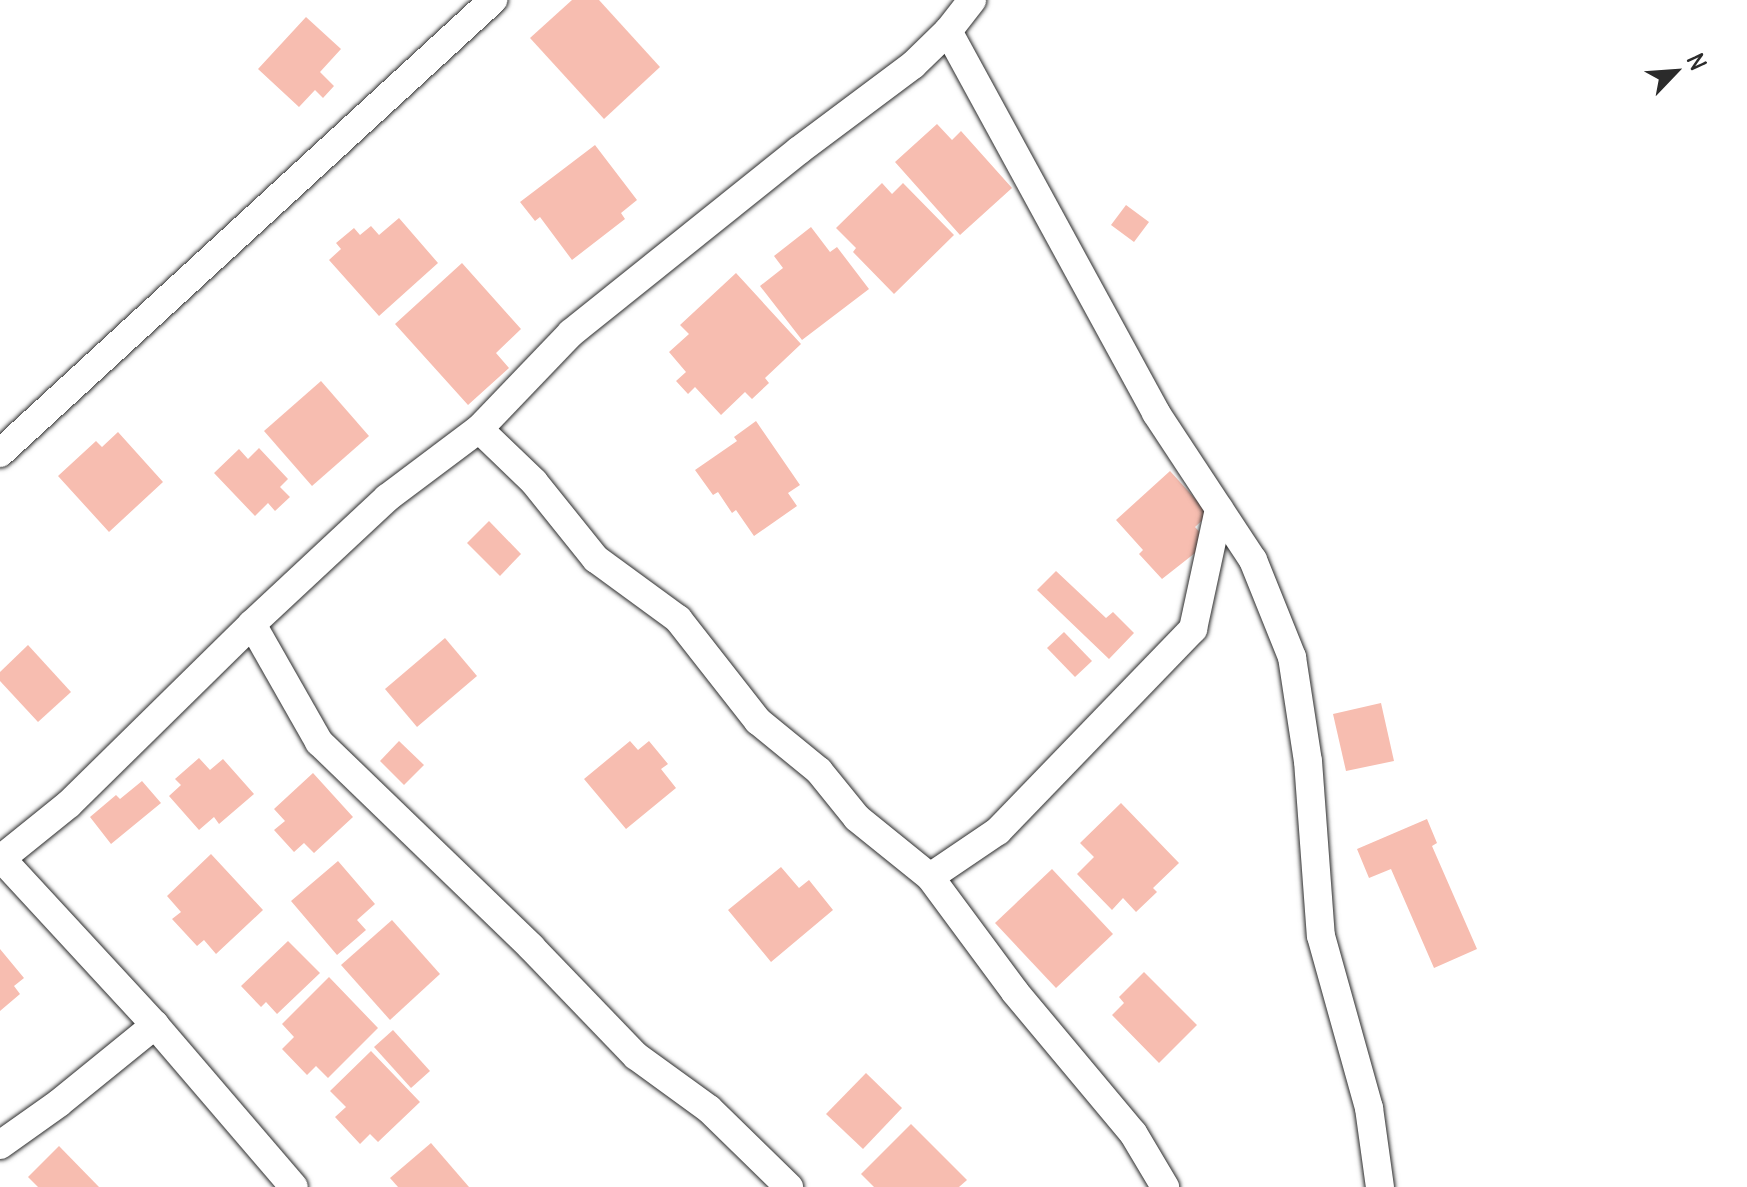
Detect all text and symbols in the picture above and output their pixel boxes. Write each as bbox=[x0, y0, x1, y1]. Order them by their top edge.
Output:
north arrow bbox=[1635, 32, 1715, 112]
text: N bbox=[1681, 49, 1713, 75]

